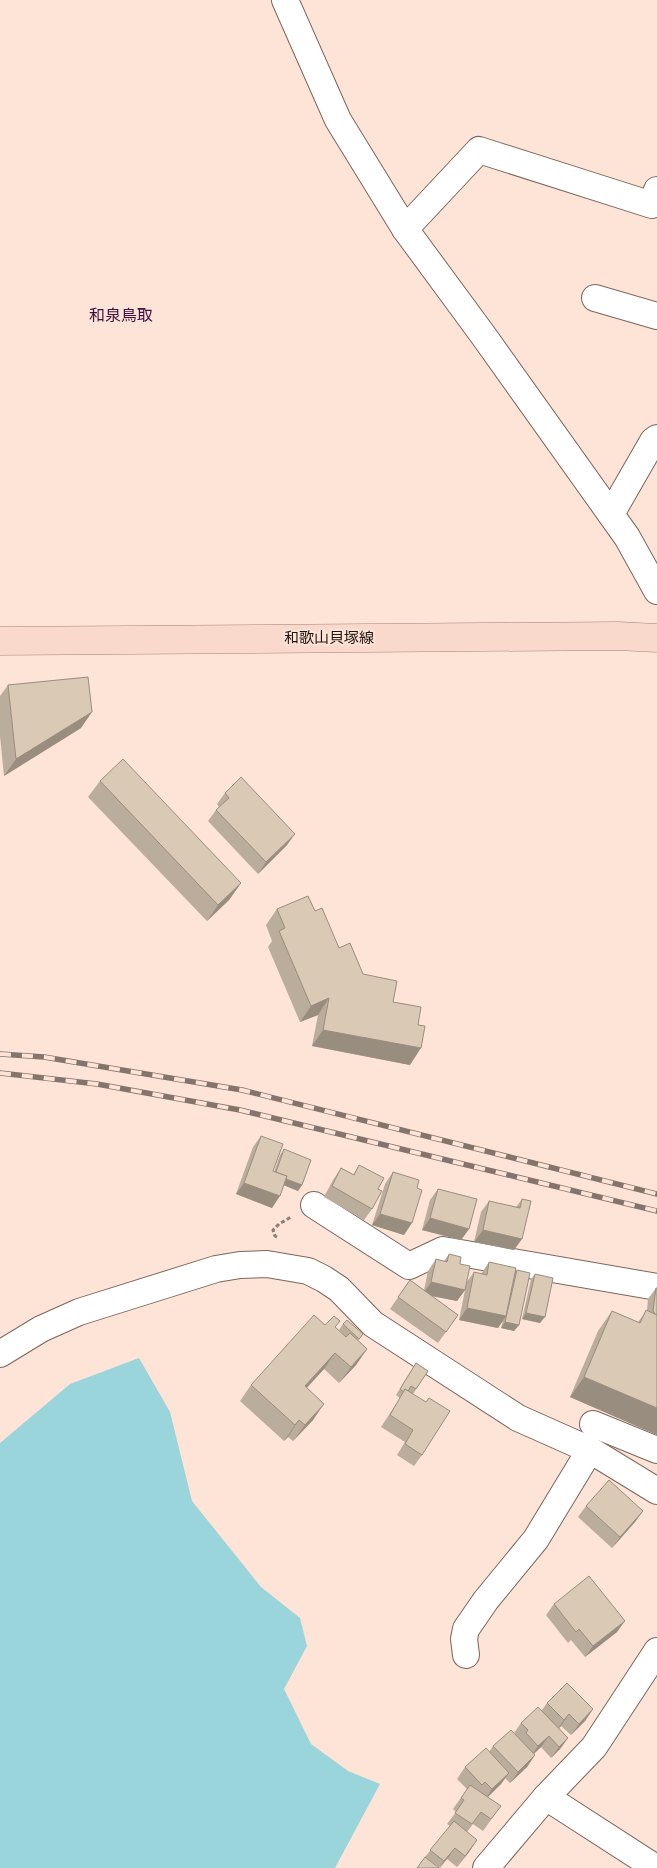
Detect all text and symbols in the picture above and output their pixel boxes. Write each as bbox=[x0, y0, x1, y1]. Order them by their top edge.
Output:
district label: 和泉鳥取 bbox=[89, 307, 153, 324]
street label: 和歌山貝塚線 bbox=[284, 630, 374, 646]

